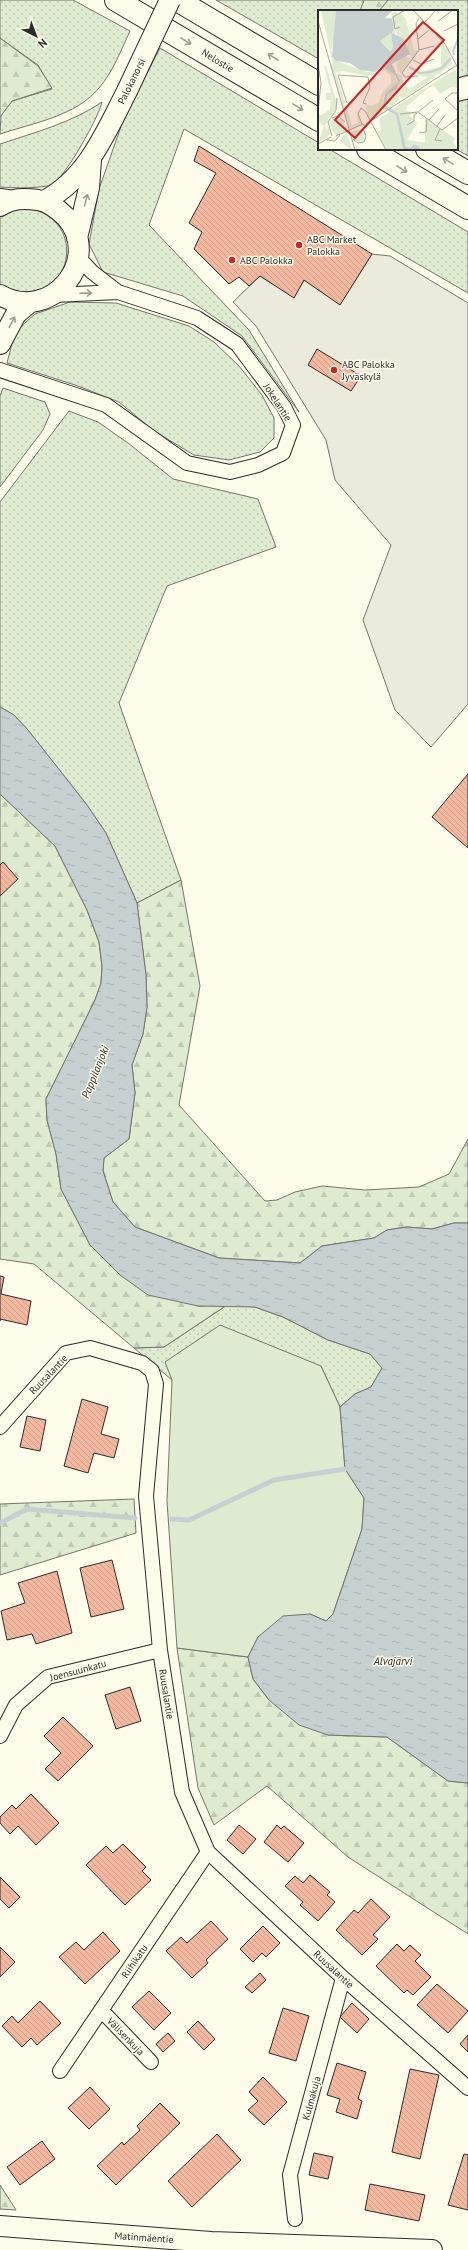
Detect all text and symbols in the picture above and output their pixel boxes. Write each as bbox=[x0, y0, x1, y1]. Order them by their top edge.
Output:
inset map bbox=[318, 10, 458, 150]
north arrow bbox=[16, 16, 56, 56]
text: N bbox=[35, 36, 50, 51]
one-way arrow bbox=[180, 38, 192, 46]
street label: Nelostie bbox=[199, 46, 236, 75]
one-way arrow bbox=[267, 53, 279, 61]
street label: Palokanorsi bbox=[115, 56, 148, 106]
one-way arrow bbox=[292, 104, 304, 112]
one-way arrow bbox=[442, 157, 454, 165]
one-way arrow bbox=[396, 165, 408, 173]
one-way arrow bbox=[83, 194, 91, 207]
place label: ABC Market Palokka bbox=[307, 233, 357, 258]
marker: ABC Market Palokka bbox=[294, 240, 304, 250]
place label: ABC Palokka bbox=[240, 254, 293, 267]
marker: ABC Palokka bbox=[227, 255, 237, 265]
one-way arrow bbox=[79, 289, 92, 296]
one-way arrow bbox=[9, 316, 17, 328]
place label: ABC Palokka Jyväskylä bbox=[341, 358, 395, 383]
marker: ABC Palokka Jyväskylä bbox=[329, 365, 339, 375]
street label: Jokelantie bbox=[260, 380, 295, 424]
water label: Pappilanjoki bbox=[78, 1043, 112, 1100]
street label: Ruusalantie bbox=[26, 1352, 71, 1397]
water label: Alvajärvi bbox=[373, 1654, 413, 1668]
street label: Joensuunkatu bbox=[48, 1657, 108, 1685]
street label: Ruusalantie bbox=[156, 1668, 177, 1720]
street label: Riihikatu bbox=[118, 1942, 150, 1981]
street label: Ruusalantie bbox=[311, 1947, 356, 1991]
street label: Välisenkuja bbox=[103, 2014, 147, 2058]
street label: Kulmakuja bbox=[299, 2075, 324, 2122]
street label: Matinmäentie bbox=[114, 2229, 174, 2246]

